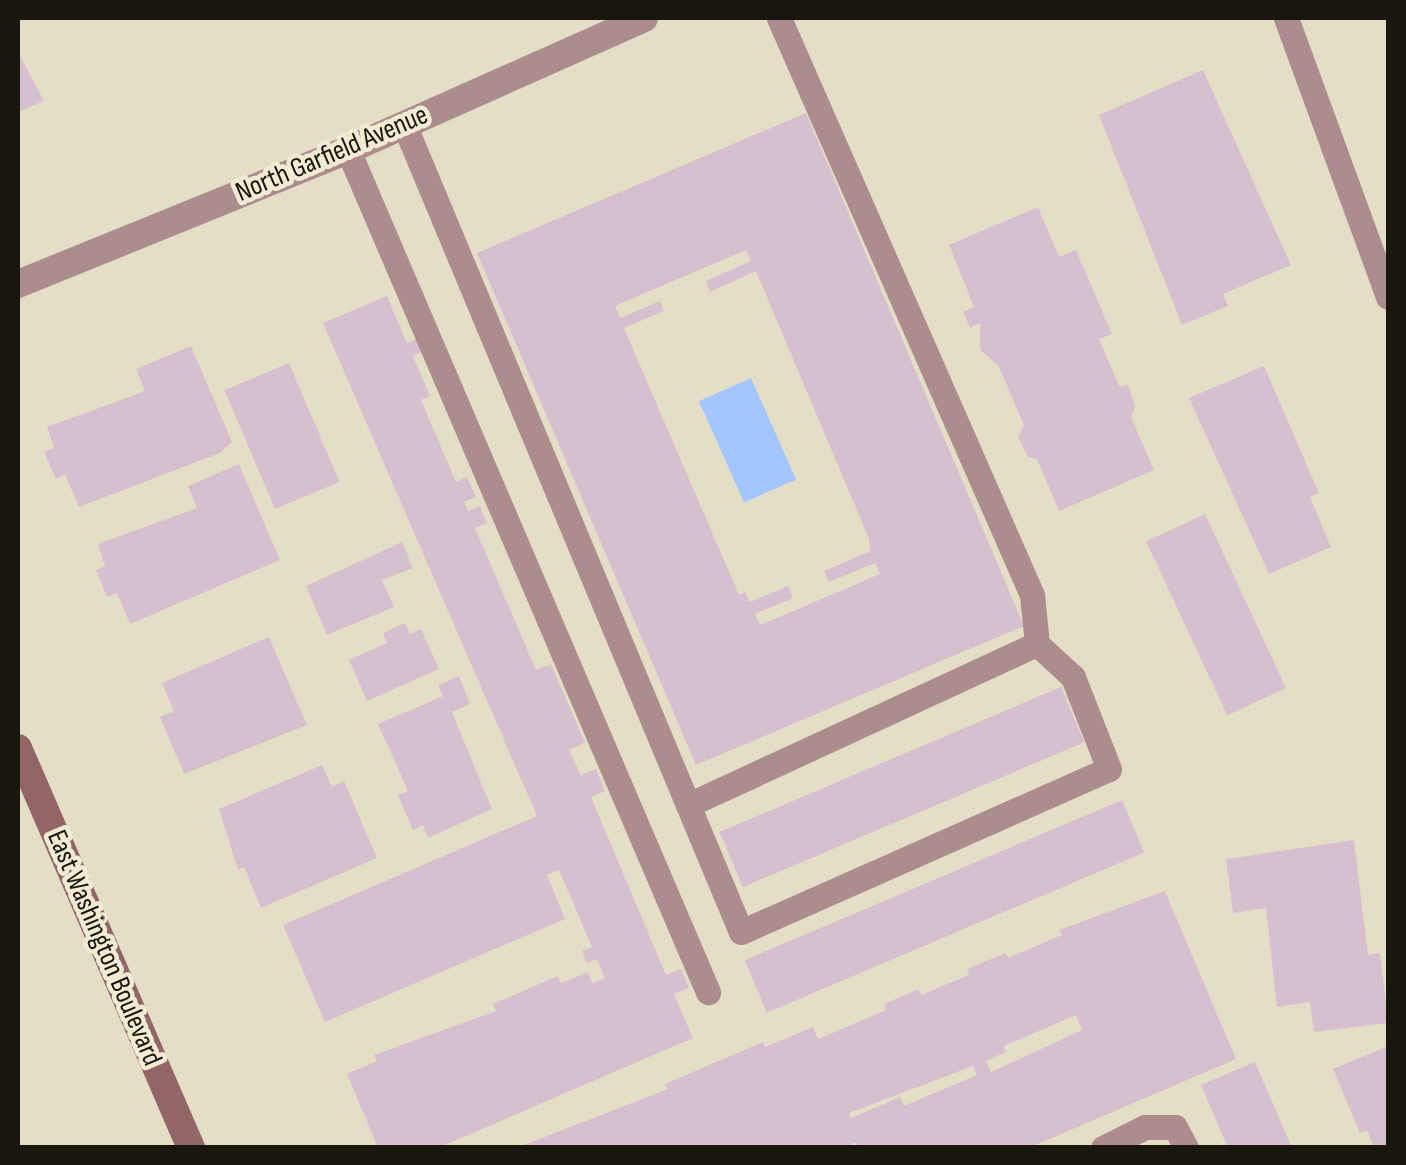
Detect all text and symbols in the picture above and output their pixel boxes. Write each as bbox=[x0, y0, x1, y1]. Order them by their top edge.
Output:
street label: North Garfield Avenue bbox=[231, 98, 433, 210]
street label: East Washington Boulevard bbox=[39, 825, 169, 1071]

